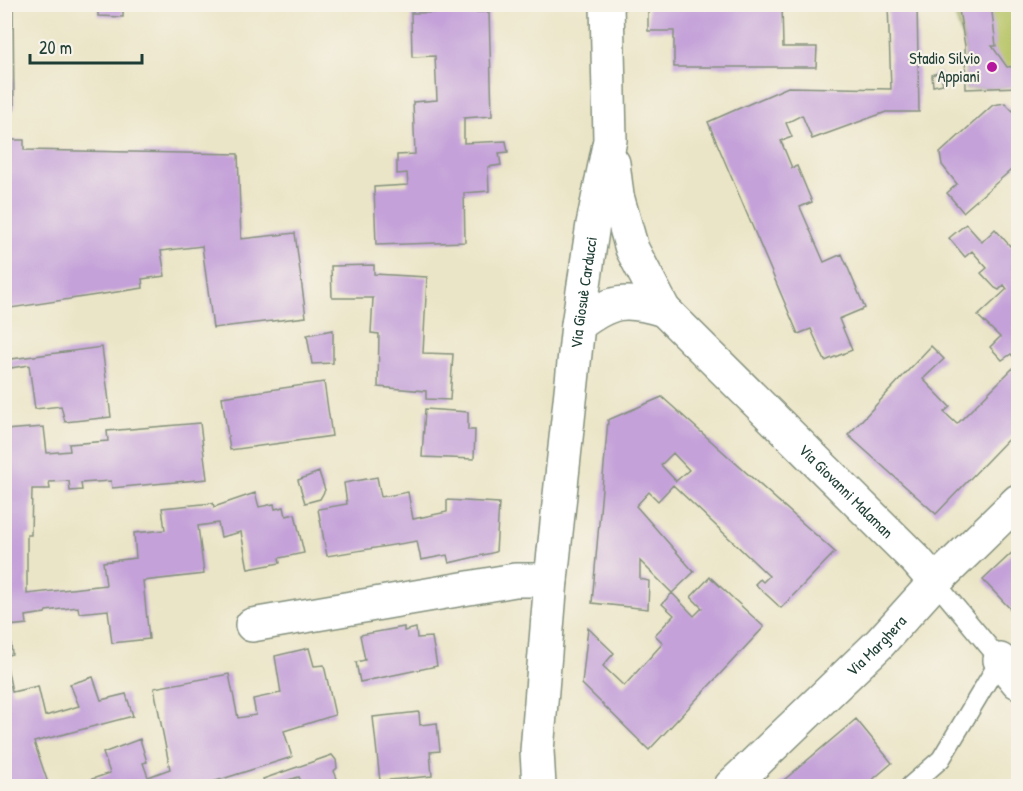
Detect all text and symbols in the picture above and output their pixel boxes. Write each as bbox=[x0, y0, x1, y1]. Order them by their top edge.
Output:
scale bar bbox=[30, 27, 142, 65]
text: 20 m bbox=[39, 35, 72, 60]
place label: Stadio Silvio Appiani bbox=[909, 47, 981, 87]
marker: Stadio Silvio Appiani bbox=[985, 60, 999, 74]
street label: Via Giosuè Carducci bbox=[565, 235, 602, 350]
street label: Via Giovanni Malaman bbox=[794, 439, 899, 543]
street label: Via Marghera bbox=[841, 610, 911, 681]

